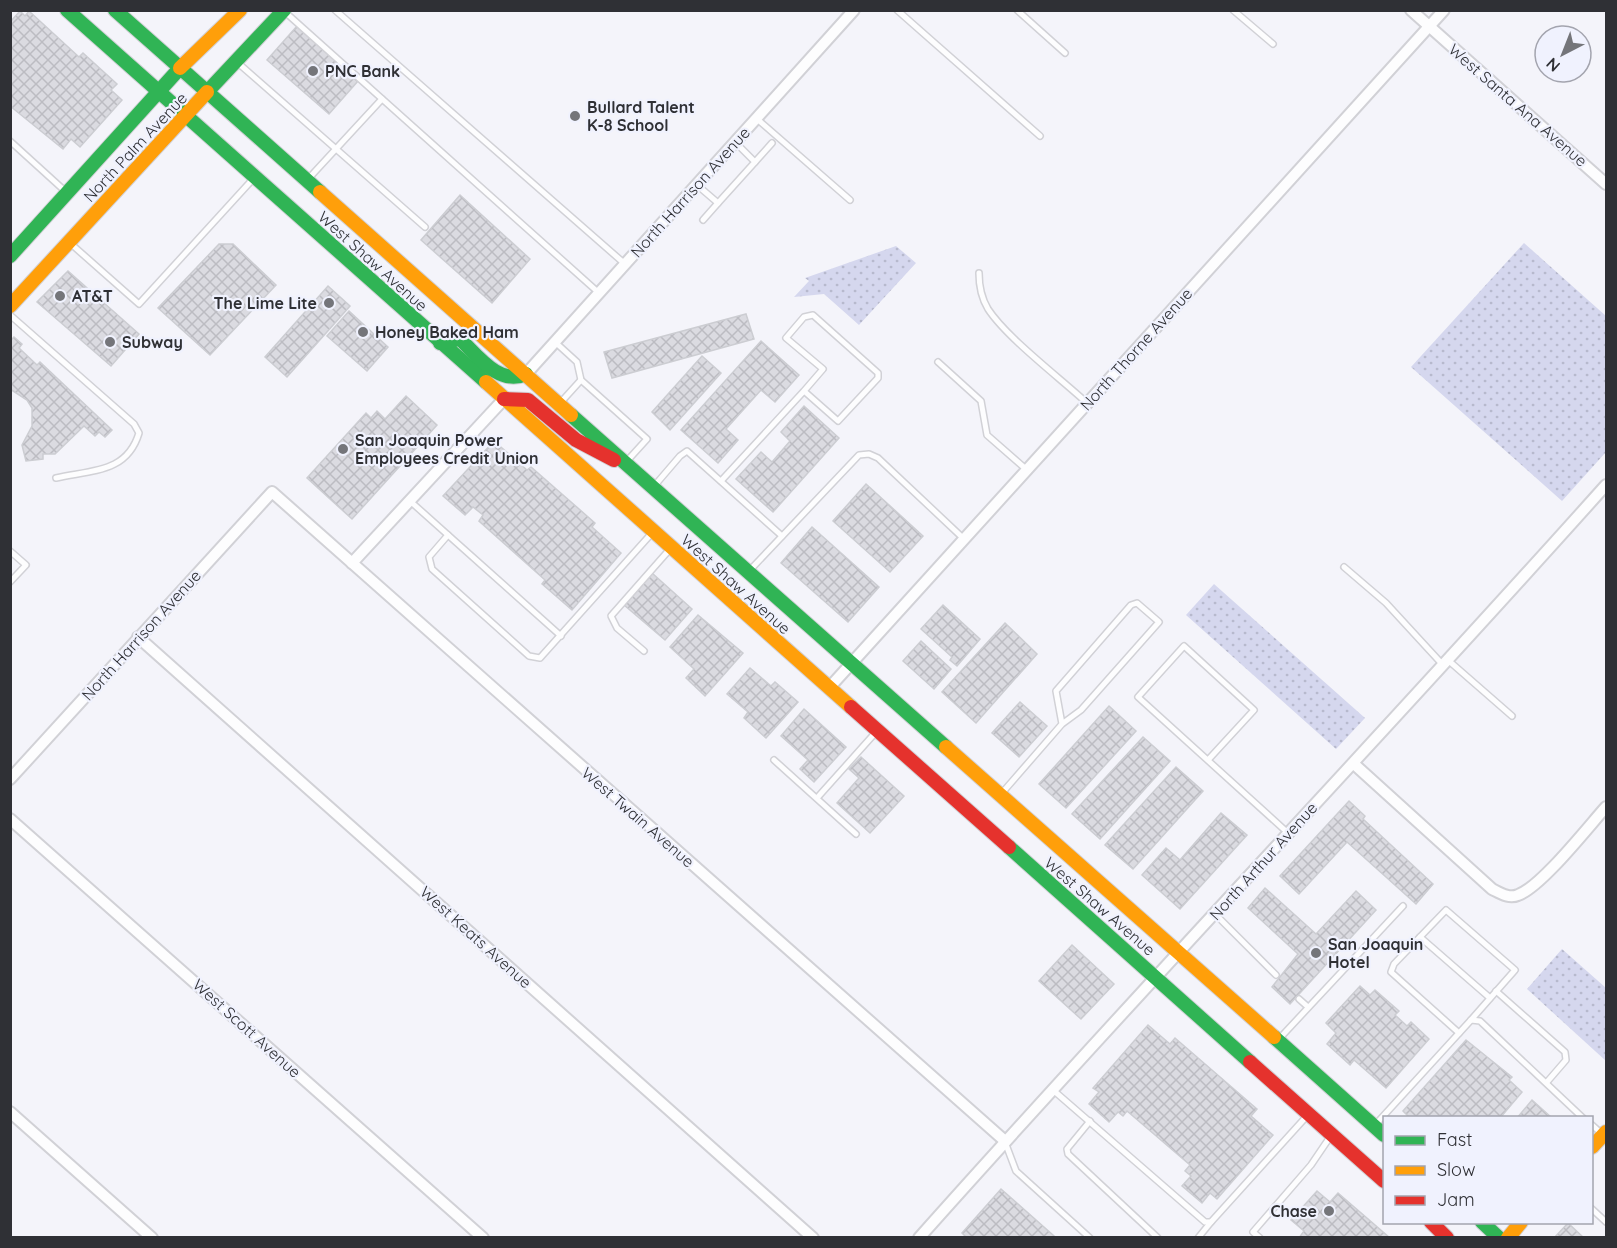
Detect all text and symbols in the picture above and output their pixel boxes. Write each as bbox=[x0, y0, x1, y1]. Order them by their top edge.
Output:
north arrow bbox=[1533, 24, 1593, 84]
street label: West Santa Ana Avenue bbox=[1445, 39, 1591, 171]
text: N bbox=[1542, 54, 1564, 77]
place label: PNC Bank bbox=[325, 61, 400, 81]
marker: PNC Bank bbox=[306, 64, 320, 78]
street label: North Palm Avenue bbox=[79, 88, 191, 206]
place label: Bullard Talent K-8 School bbox=[587, 97, 695, 135]
marker: Bullard Talent K-8 School bbox=[568, 109, 582, 123]
street label: North Harrison Avenue bbox=[626, 123, 754, 261]
street label: West Shaw Avenue bbox=[314, 207, 432, 315]
street label: North Thorne Avenue bbox=[1076, 283, 1196, 415]
place label: AT&T bbox=[72, 286, 113, 306]
marker: AT&T bbox=[53, 289, 67, 303]
place label: The Lime Lite bbox=[214, 293, 317, 313]
marker: The Lime Lite bbox=[322, 296, 336, 310]
place label: Honey Baked Ham bbox=[375, 322, 519, 342]
marker: Honey Baked Ham bbox=[356, 325, 370, 339]
place label: Subway bbox=[122, 332, 183, 352]
marker: Subway bbox=[103, 335, 117, 349]
place label: San Joaquin Power Employees Credit Union bbox=[355, 430, 539, 468]
marker: San Joaquin Power Employees Credit Union bbox=[336, 442, 350, 456]
street label: West Shaw Avenue bbox=[677, 530, 795, 638]
street label: North Harrison Avenue bbox=[77, 566, 205, 704]
street label: West Twain Avenue bbox=[578, 763, 698, 871]
street label: North Arthur Avenue bbox=[1205, 798, 1321, 924]
street label: West Shaw Avenue bbox=[1040, 852, 1160, 960]
street label: West Keats Avenue bbox=[416, 882, 536, 992]
place label: San Joaquin Hotel bbox=[1328, 934, 1423, 972]
marker: San Joaquin Hotel bbox=[1309, 946, 1323, 960]
street label: West Scott Avenue bbox=[189, 974, 305, 1082]
legend bbox=[1383, 1116, 1593, 1224]
text: Fast bbox=[1437, 1128, 1472, 1151]
text: Slow bbox=[1437, 1158, 1475, 1181]
text: Jam bbox=[1437, 1188, 1475, 1211]
place label: Chase bbox=[1270, 1201, 1317, 1221]
marker: Chase bbox=[1322, 1204, 1336, 1218]

